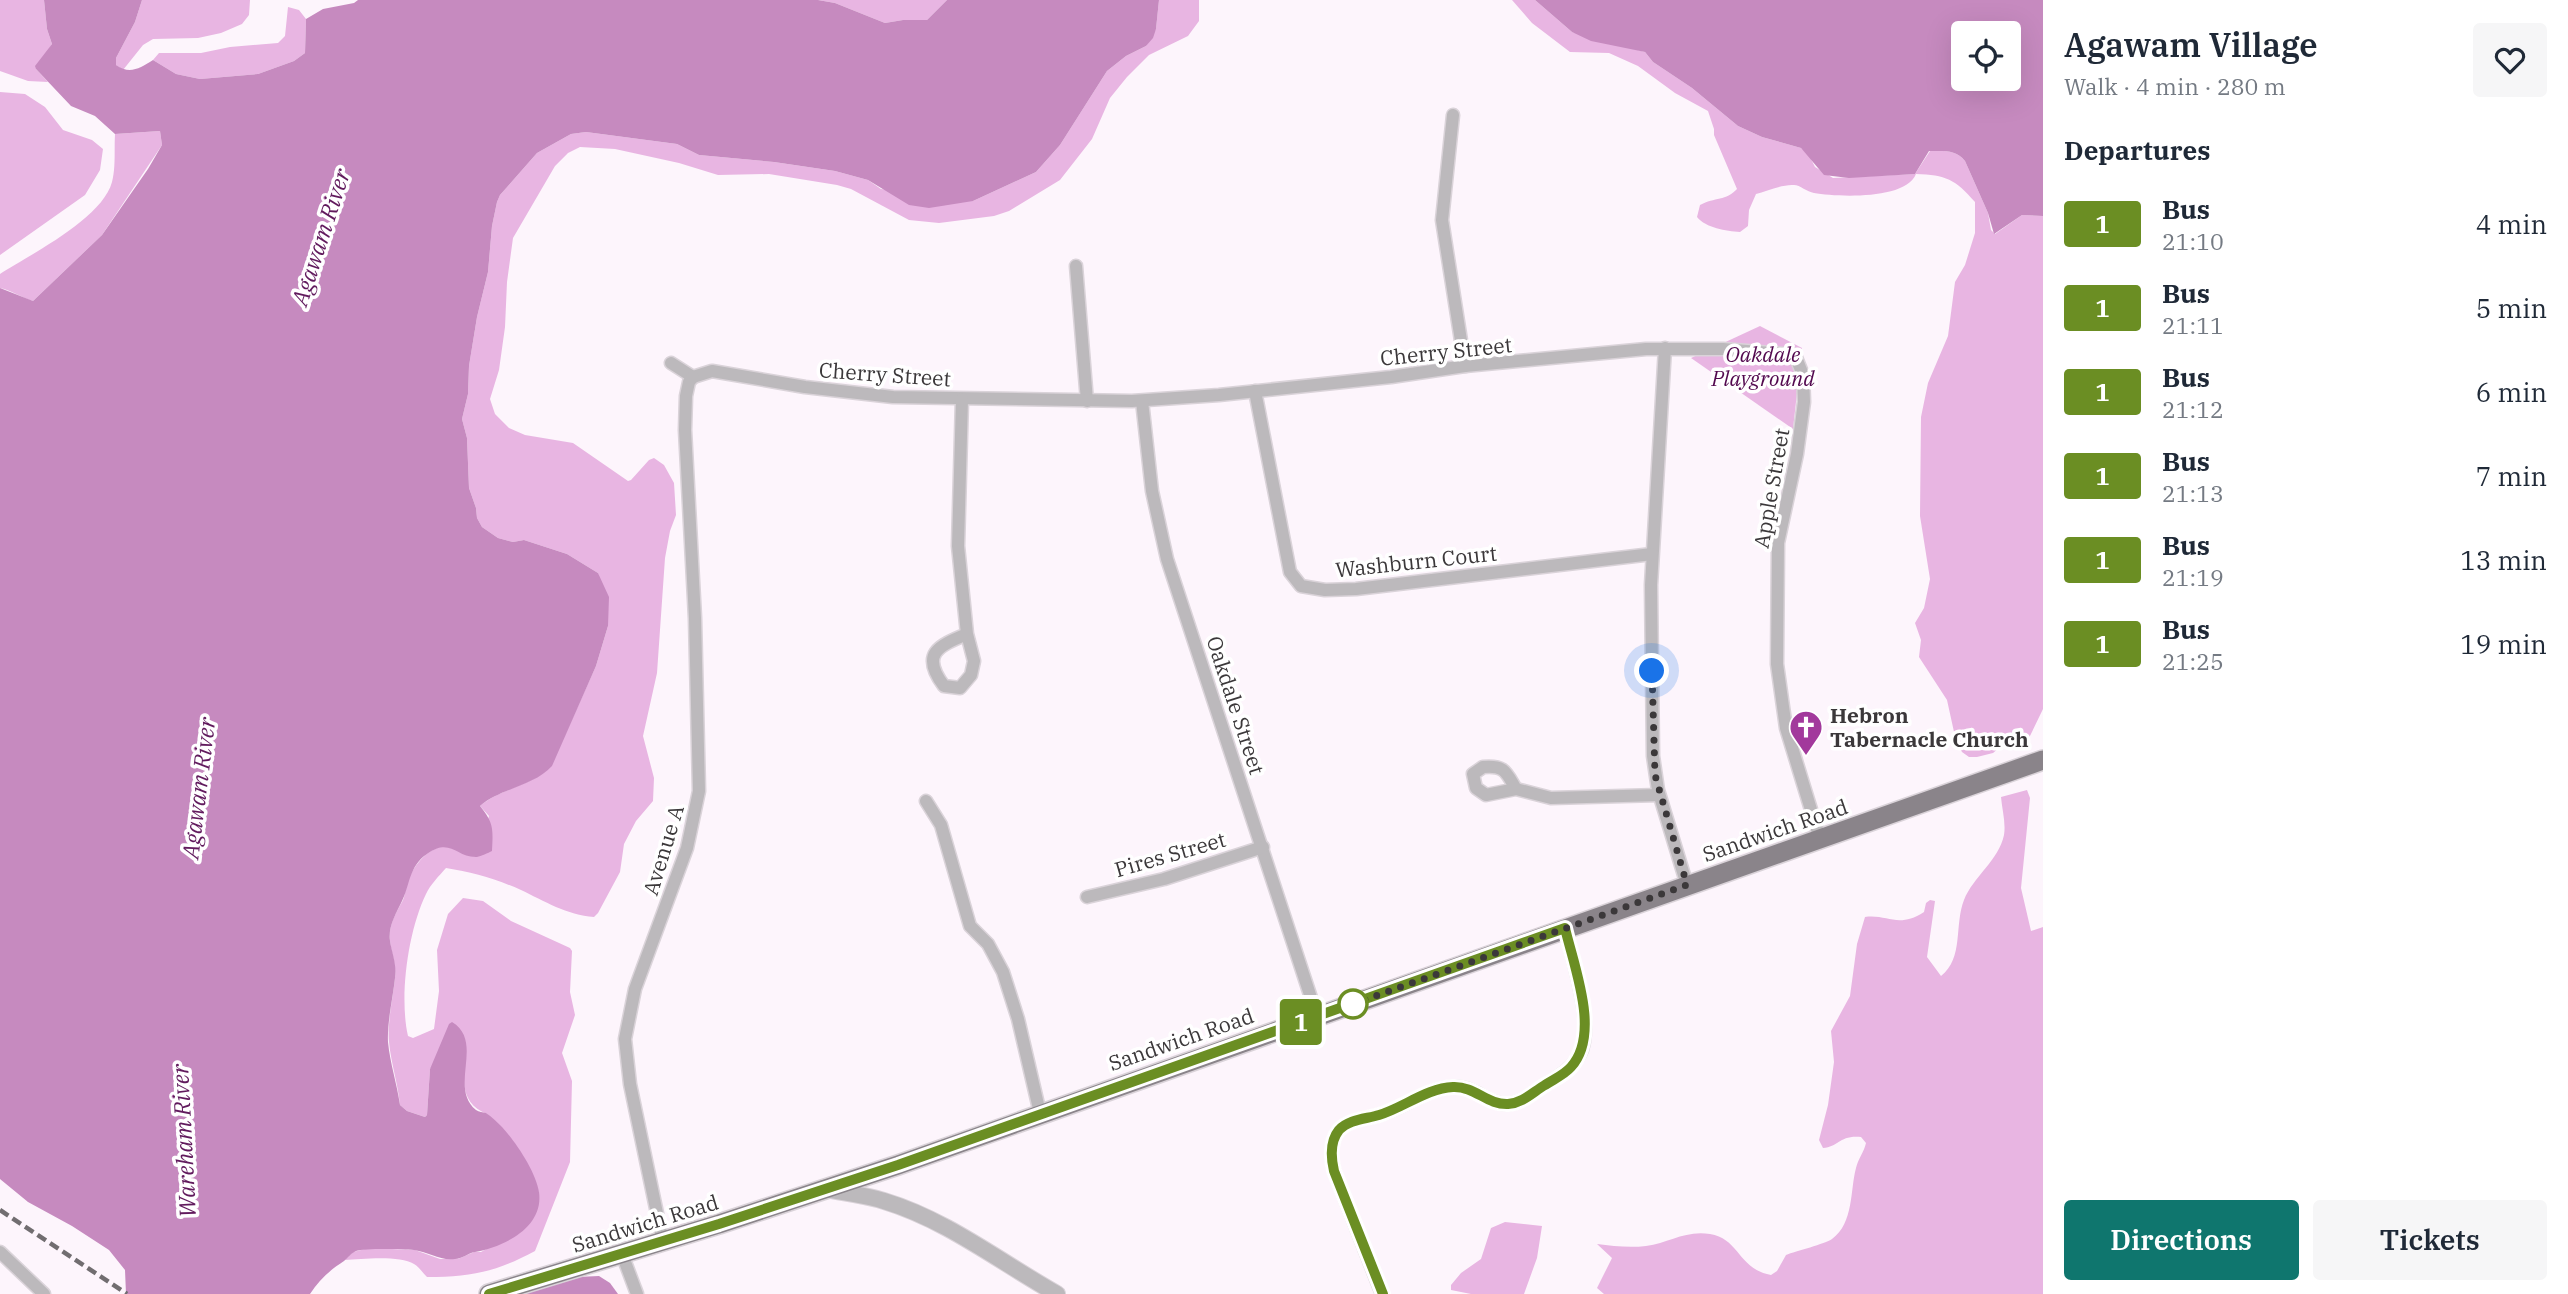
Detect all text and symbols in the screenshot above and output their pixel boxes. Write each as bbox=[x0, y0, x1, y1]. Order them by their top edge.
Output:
map controls bbox=[1951, 21, 2021, 91]
button: locate bbox=[1951, 21, 2021, 91]
text: Agawam Village bbox=[2064, 23, 2318, 66]
button: heart bbox=[2473, 23, 2547, 97]
text: Walk · 4 min · 280 m bbox=[2064, 71, 2286, 101]
text: Departures bbox=[2064, 133, 2210, 167]
water label: Agawam River bbox=[283, 164, 356, 311]
text: Bus bbox=[2162, 192, 2210, 226]
text: 4 min bbox=[2476, 207, 2547, 241]
text: 1 bbox=[2095, 208, 2110, 240]
text: 21:10 bbox=[2162, 226, 2224, 256]
text: Bus bbox=[2162, 276, 2210, 310]
text: 5 min bbox=[2476, 291, 2547, 325]
text: 1 bbox=[2095, 292, 2110, 324]
text: 21:11 bbox=[2162, 310, 2224, 340]
street label: Cherry Street bbox=[1379, 330, 1513, 372]
park label: Oakdale Playground bbox=[1710, 340, 1815, 392]
street label: Cherry Street bbox=[818, 355, 952, 393]
text: Bus bbox=[2162, 360, 2210, 394]
text: 6 min bbox=[2476, 375, 2547, 409]
text: 1 bbox=[2095, 376, 2110, 408]
text: 21:12 bbox=[2162, 394, 2224, 424]
street label: Apple Street bbox=[1747, 426, 1795, 550]
text: Bus bbox=[2162, 444, 2210, 478]
text: 7 min bbox=[2476, 459, 2547, 493]
text: 1 bbox=[2095, 460, 2110, 492]
text: 21:13 bbox=[2162, 478, 2224, 508]
text: Bus bbox=[2162, 528, 2210, 562]
street label: Washburn Court bbox=[1334, 539, 1498, 583]
text: 13 min bbox=[2460, 543, 2547, 577]
text: 1 bbox=[2095, 544, 2110, 576]
text: 21:19 bbox=[2162, 562, 2224, 592]
text: Bus bbox=[2162, 612, 2210, 646]
text: 19 min bbox=[2460, 627, 2547, 661]
text: 1 bbox=[2095, 628, 2110, 660]
street label: Oakdale Street bbox=[1200, 632, 1272, 778]
text: 21:25 bbox=[2162, 646, 2224, 676]
your location bbox=[1634, 653, 1669, 688]
place label: Hebron Tabernacle Church bbox=[1830, 701, 2029, 753]
church icon: Hebron Tabernacle Church bbox=[1787, 708, 1825, 757]
water label: Agawam River bbox=[174, 715, 222, 862]
street label: Sandwich Road bbox=[1699, 792, 1852, 868]
street label: Avenue A bbox=[636, 801, 690, 899]
street label: Pires Street bbox=[1111, 825, 1229, 883]
unlabelled marker bbox=[1338, 989, 1368, 1019]
line badge: 1 bbox=[1278, 999, 1324, 1045]
street label: Sandwich Road bbox=[1105, 1001, 1258, 1077]
text: 1 bbox=[1294, 1006, 1308, 1038]
water label: Wareham River bbox=[164, 1063, 202, 1218]
street label: Sandwich Road bbox=[568, 1187, 722, 1259]
button: Directions bbox=[2064, 1200, 2299, 1280]
button: Tickets bbox=[2313, 1200, 2547, 1280]

